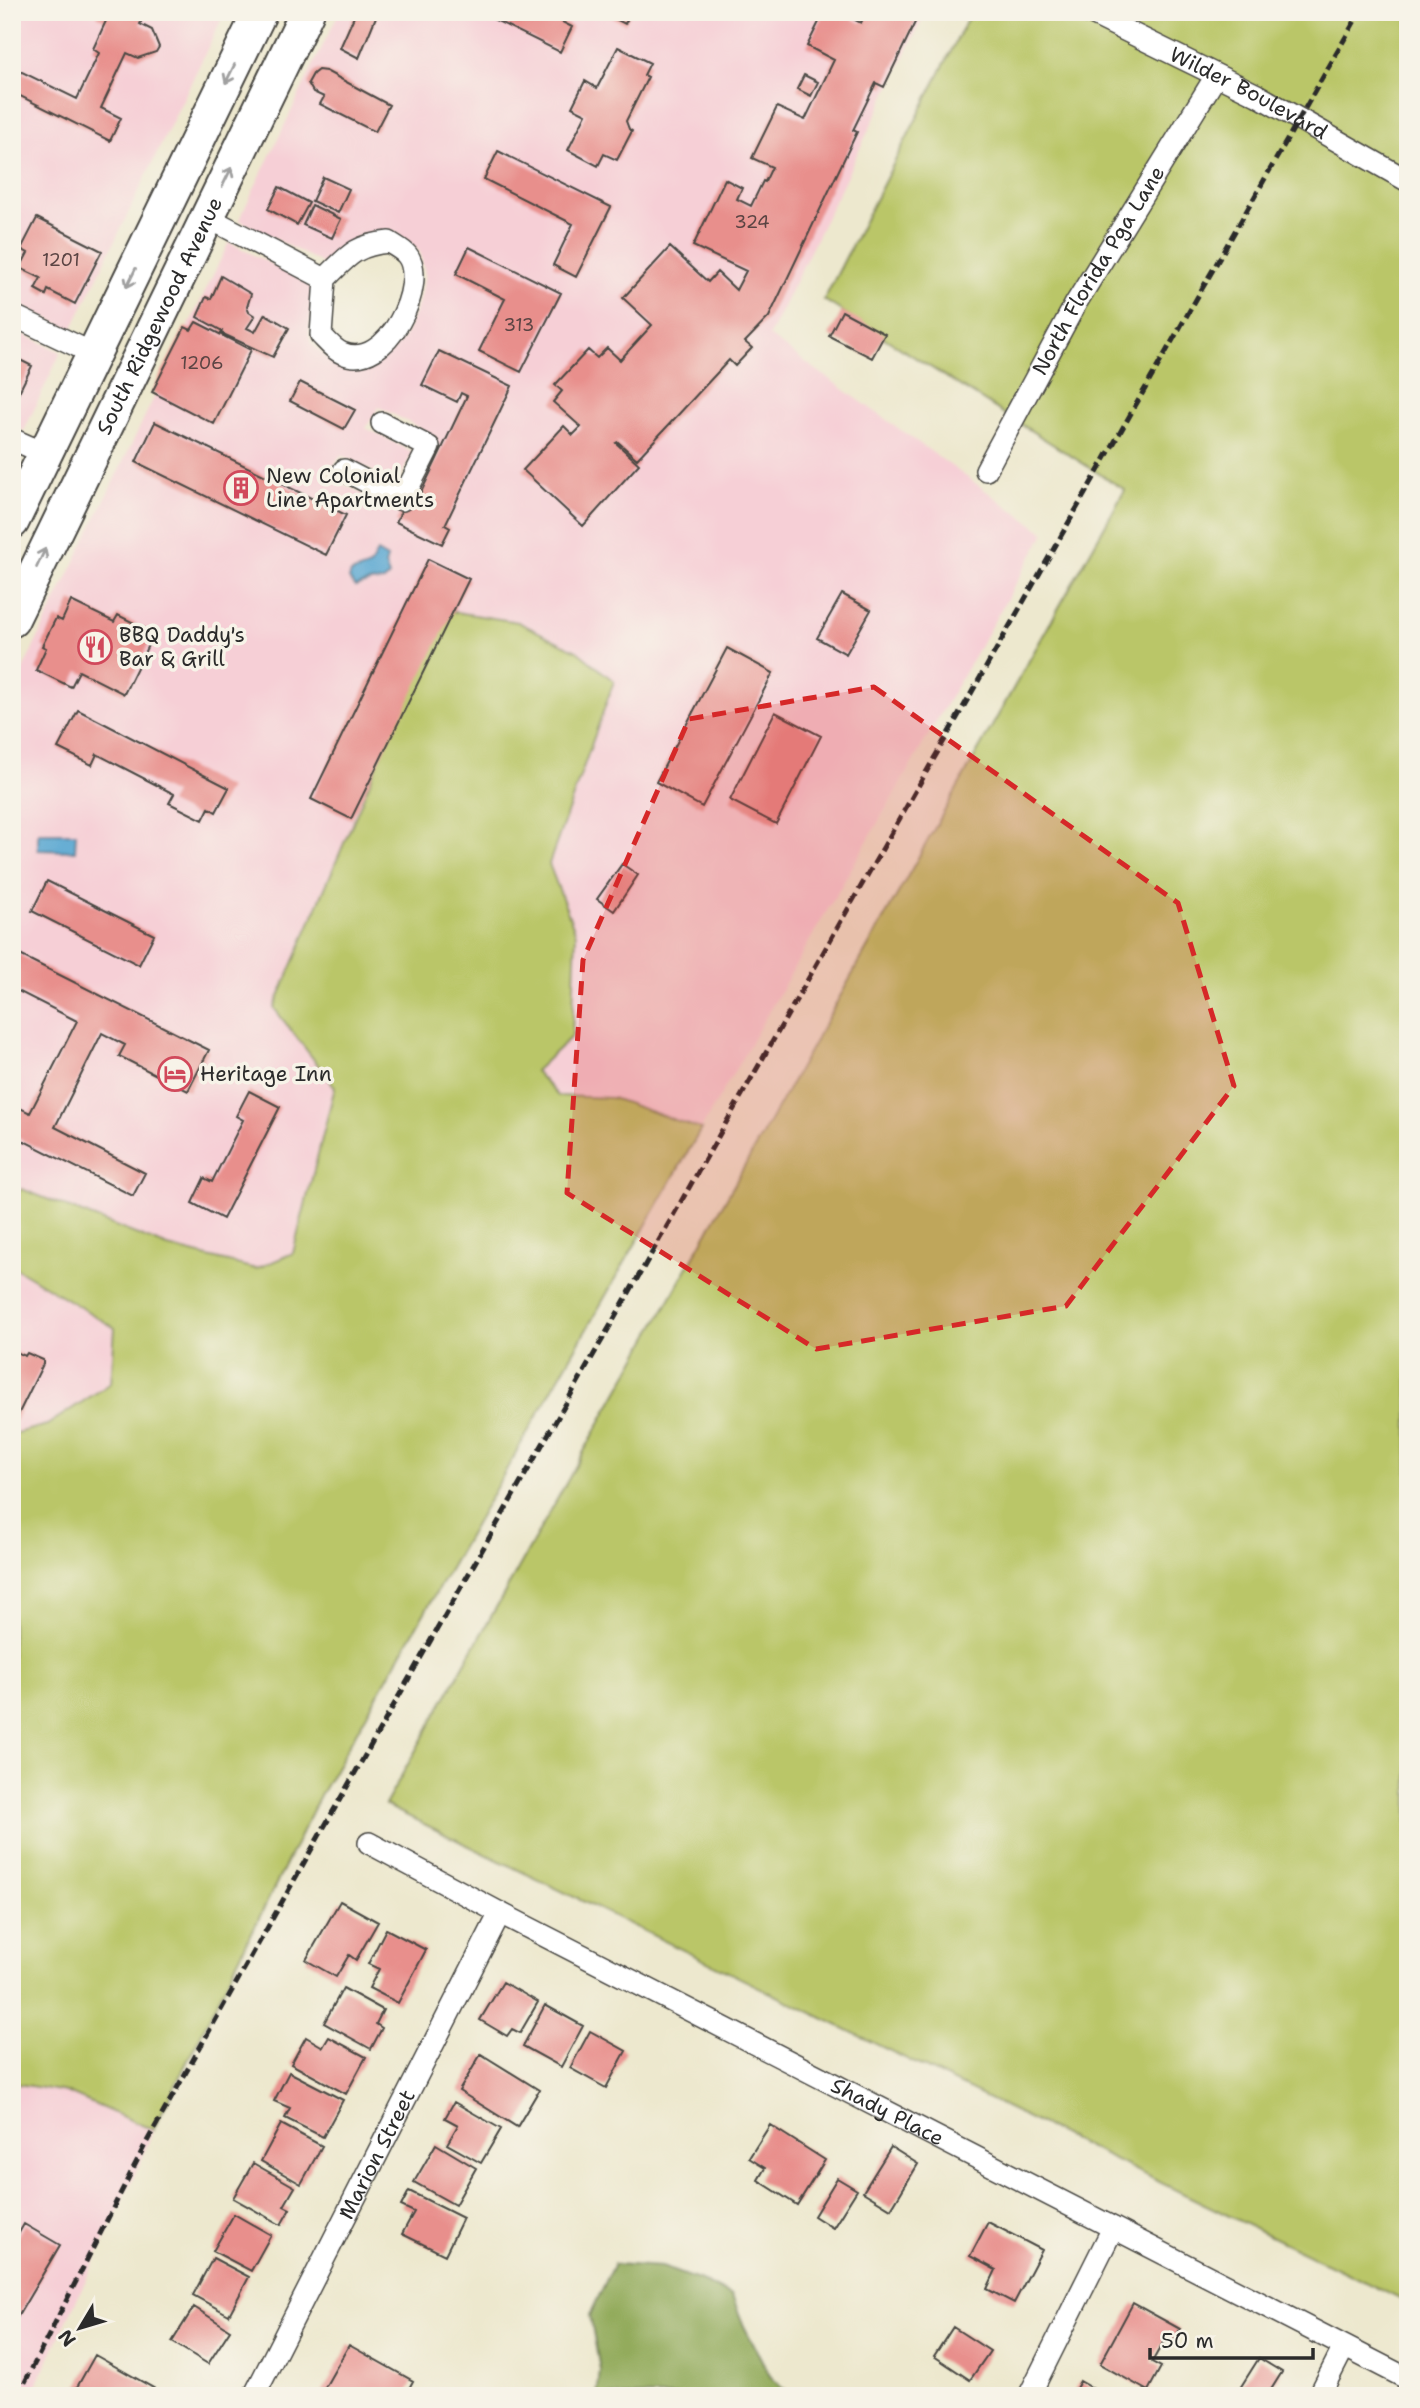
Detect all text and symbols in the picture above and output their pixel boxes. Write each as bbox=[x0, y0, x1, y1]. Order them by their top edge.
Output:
street label: Wilder Boulevard bbox=[1165, 40, 1333, 146]
one-way arrow bbox=[223, 63, 237, 84]
street label: North Florida Pga Lane bbox=[1026, 161, 1171, 380]
one-way arrow bbox=[220, 167, 234, 188]
street label: South Ridgewood Avenue bbox=[90, 192, 229, 439]
house number: 324 bbox=[734, 210, 770, 234]
house number: 1201 bbox=[42, 248, 80, 272]
one-way arrow bbox=[123, 267, 137, 288]
house number: 313 bbox=[504, 313, 534, 337]
house number: 1206 bbox=[180, 351, 224, 375]
place label: New Colonial Line Apartments bbox=[266, 462, 434, 514]
building icon: New Colonial Line Apartments bbox=[222, 469, 260, 507]
one-way arrow bbox=[35, 548, 48, 569]
place label: BBQ Daddy's Bar & Grill bbox=[119, 621, 245, 673]
restaurant icon: BBQ Daddy's Bar & Grill bbox=[76, 628, 114, 666]
hotel icon: Heritage Inn bbox=[156, 1055, 194, 1093]
place label: Heritage Inn bbox=[200, 1060, 332, 1088]
street label: Shady Place bbox=[826, 2071, 949, 2152]
street label: Marion Street bbox=[332, 2085, 422, 2224]
north arrow bbox=[46, 2292, 116, 2362]
scale bar bbox=[1150, 2317, 1313, 2361]
text: N bbox=[53, 2325, 81, 2352]
text: 50 m bbox=[1161, 2327, 1214, 2355]

